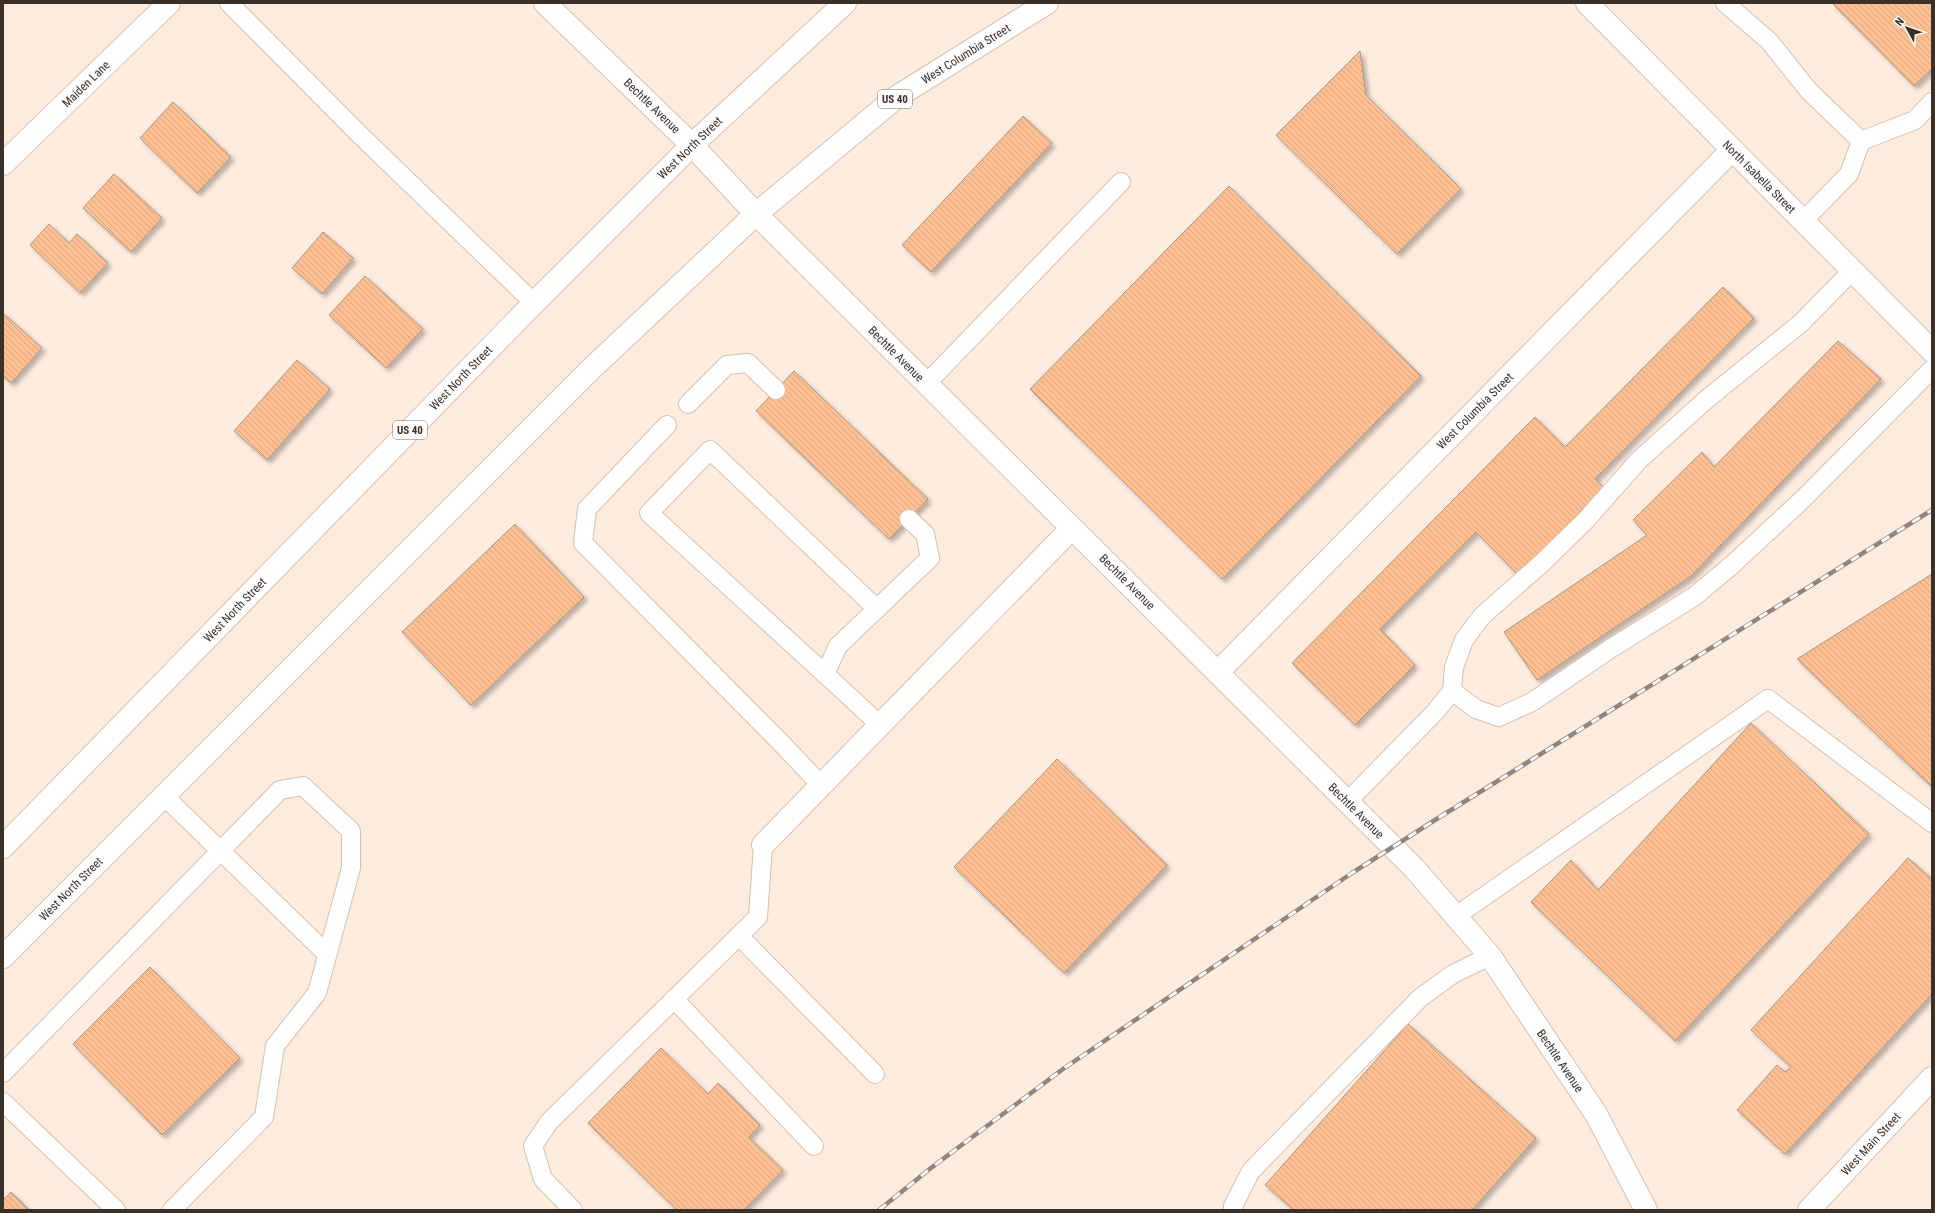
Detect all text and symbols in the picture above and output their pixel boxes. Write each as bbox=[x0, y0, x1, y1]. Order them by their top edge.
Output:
north arrow bbox=[1887, 8, 1927, 48]
text: N bbox=[1893, 15, 1907, 29]
street label: West Columbia Street bbox=[919, 21, 1013, 87]
street label: Maiden Lane bbox=[59, 58, 113, 110]
street label: Bechtle Avenue bbox=[621, 76, 683, 137]
road number: US 40 bbox=[878, 90, 912, 108]
street label: West North Street bbox=[655, 113, 725, 182]
street label: North Isabella Street bbox=[1720, 138, 1799, 217]
street label: Bechtle Avenue bbox=[865, 323, 927, 385]
street label: West North Street bbox=[427, 343, 496, 413]
street label: West Columbia Street bbox=[1434, 370, 1516, 452]
road number: US 40 bbox=[393, 421, 427, 439]
street label: Bechtle Avenue bbox=[1096, 551, 1158, 613]
street label: West North Street bbox=[201, 575, 270, 645]
street label: Bechtle Avenue bbox=[1325, 780, 1387, 842]
street label: West North Street bbox=[36, 854, 106, 924]
street label: Bechtle Avenue bbox=[1534, 1027, 1586, 1095]
street label: West Main Street bbox=[1838, 1109, 1904, 1178]

